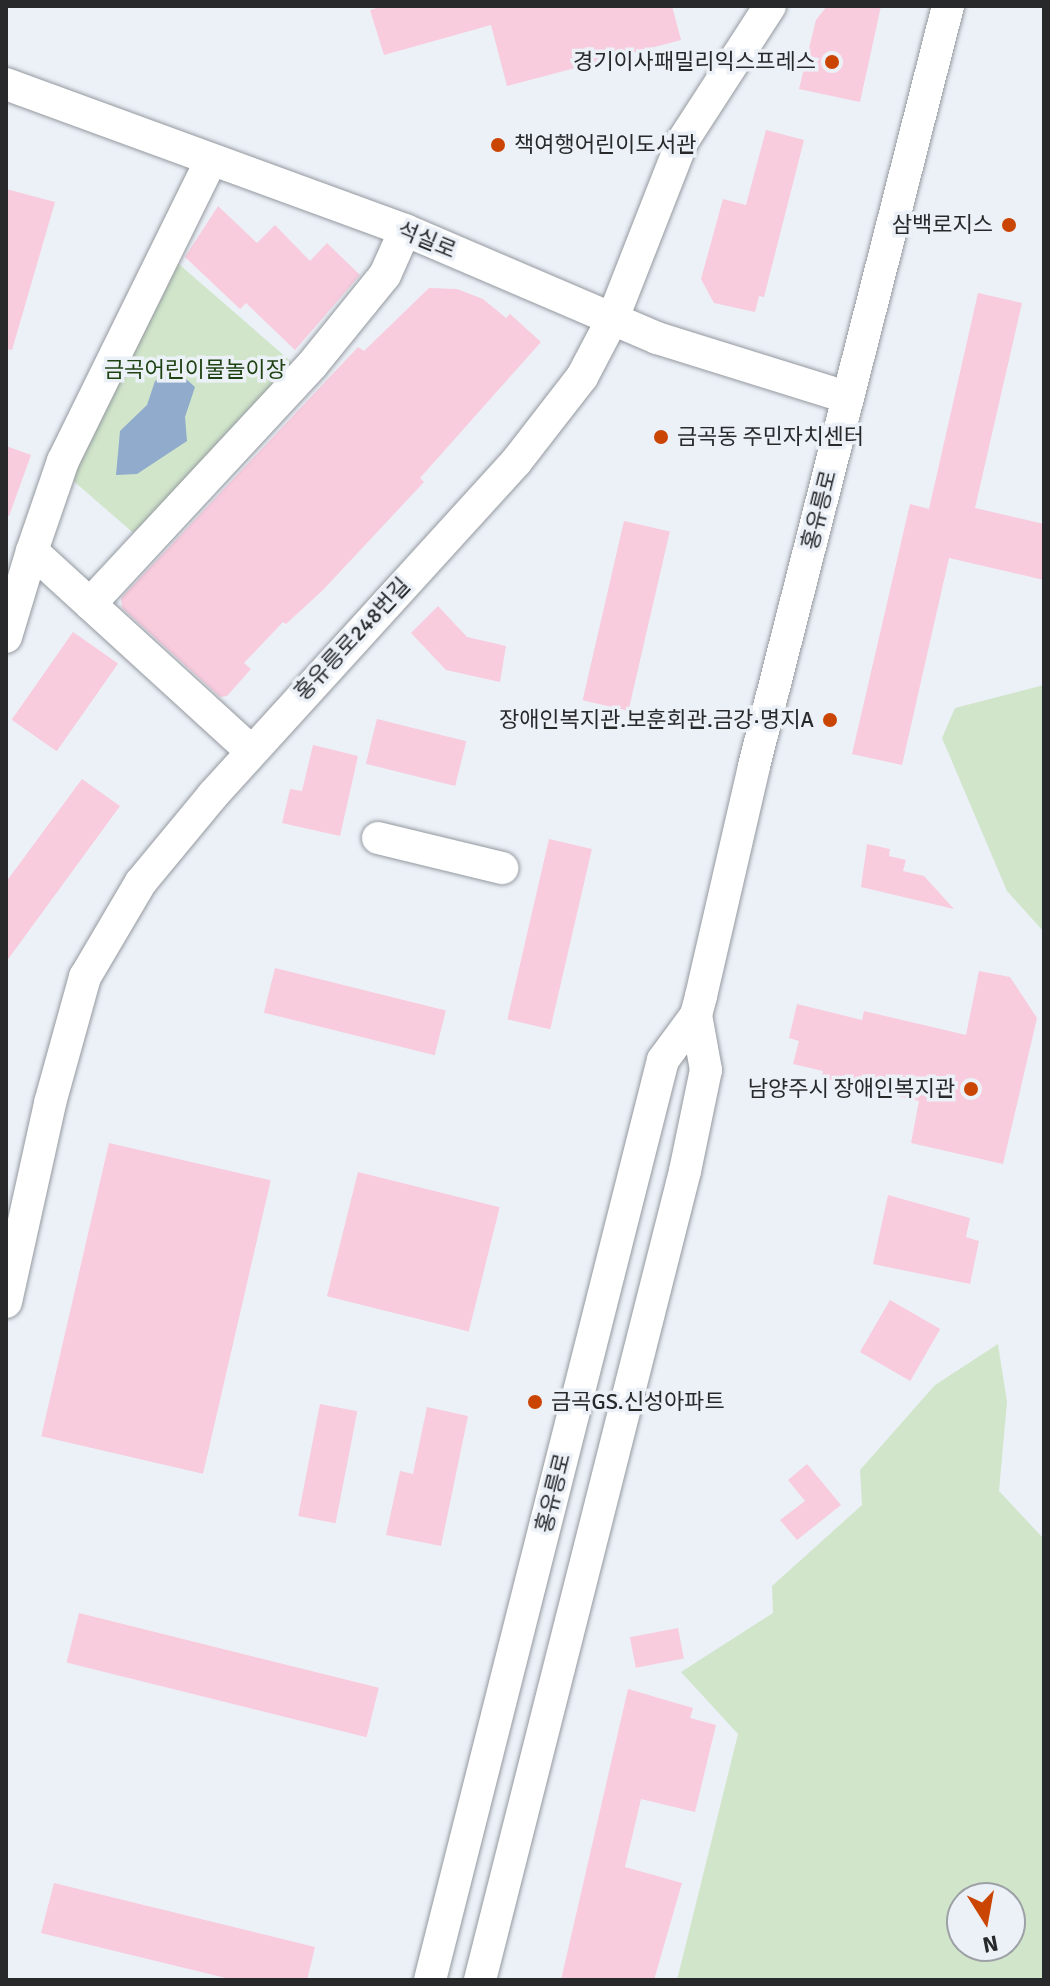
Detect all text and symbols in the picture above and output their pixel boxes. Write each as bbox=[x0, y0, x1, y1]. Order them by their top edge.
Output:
place label: 경기이사패밀리익스프레스 bbox=[573, 49, 816, 75]
marker: 경기이사패밀리익스프레스 bbox=[823, 53, 841, 71]
place label: 책여행어린이도서관 bbox=[514, 132, 696, 158]
marker: 책여행어린이도서관 bbox=[489, 136, 507, 154]
place label: 삼백로지스 bbox=[892, 212, 993, 238]
street label: 석실로 bbox=[394, 216, 460, 264]
marker: 삼백로지스 bbox=[1000, 216, 1018, 234]
park label: 금곡어린이물놀이장 bbox=[104, 357, 286, 383]
place label: 금곡동 주민자치센터 bbox=[677, 424, 864, 450]
marker: 금곡동 주민자치센터 bbox=[652, 428, 670, 446]
street label: 홍유릉로 bbox=[796, 468, 842, 552]
street label: 홍유릉로248번길 bbox=[289, 573, 415, 705]
place label: 장애인복지관.보훈회관.금강·명지A bbox=[499, 707, 814, 733]
marker: 장애인복지관.보훈회관.금강·명지A bbox=[821, 711, 839, 729]
place label: 남양주시 장애인복지관 bbox=[748, 1076, 955, 1102]
marker: 남양주시 장애인복지관 bbox=[962, 1080, 980, 1098]
place label: 금곡GS.신성아파트 bbox=[551, 1389, 725, 1415]
marker: 금곡GS.신성아파트 bbox=[526, 1393, 544, 1411]
street label: 홍유릉로 bbox=[530, 1451, 576, 1535]
north arrow bbox=[946, 1882, 1026, 1962]
text: N bbox=[980, 1929, 1000, 1959]

